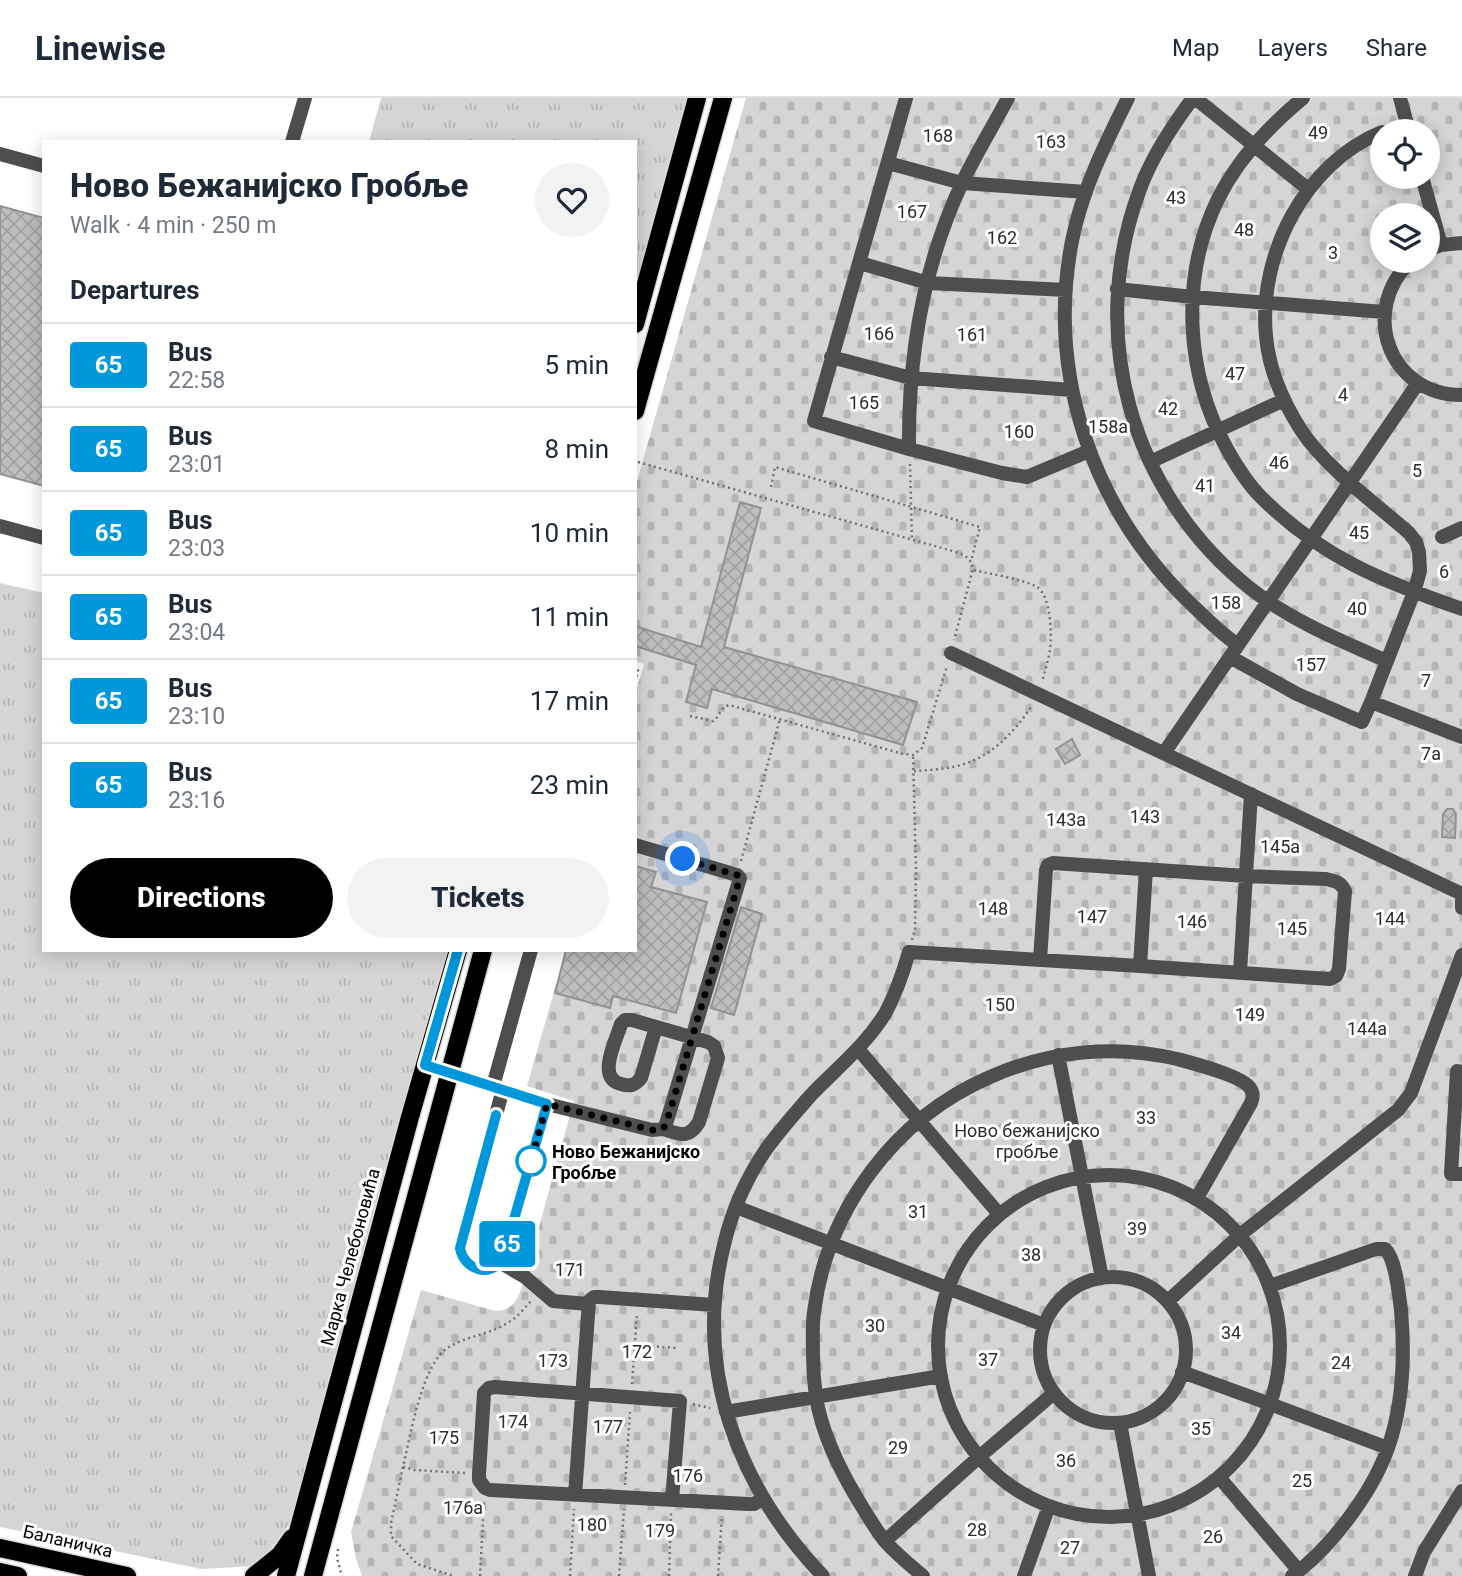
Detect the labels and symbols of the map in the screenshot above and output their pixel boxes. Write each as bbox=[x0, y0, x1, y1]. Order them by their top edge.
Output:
park label: 49 bbox=[1308, 122, 1328, 143]
park label: 168 bbox=[923, 125, 953, 146]
park label: 163 bbox=[1036, 131, 1066, 152]
park label: 43 bbox=[1166, 187, 1186, 208]
park label: 167 bbox=[897, 201, 927, 222]
park label: 48 bbox=[1234, 219, 1254, 240]
park label: 162 bbox=[987, 227, 1017, 248]
park label: 3 bbox=[1328, 242, 1338, 263]
park label: 166 bbox=[864, 323, 894, 344]
park label: 161 bbox=[957, 324, 987, 345]
park label: 47 bbox=[1225, 363, 1245, 384]
park label: 4 bbox=[1338, 384, 1348, 405]
park label: 165 bbox=[849, 392, 879, 413]
park label: 42 bbox=[1158, 398, 1178, 419]
park label: 158a bbox=[1088, 416, 1128, 437]
park label: 160 bbox=[1004, 421, 1034, 442]
park label: 46 bbox=[1269, 452, 1289, 473]
park label: 5 bbox=[1412, 460, 1422, 481]
park label: 41 bbox=[1195, 475, 1215, 496]
park label: 45 bbox=[1349, 522, 1369, 543]
park label: 6 bbox=[1439, 561, 1449, 582]
park label: 158 bbox=[1211, 592, 1241, 613]
park label: 40 bbox=[1347, 598, 1367, 619]
park label: 157 bbox=[1296, 654, 1326, 675]
park label: 7 bbox=[1421, 670, 1431, 691]
park label: 7a bbox=[1421, 743, 1441, 764]
park label: 143 bbox=[1130, 806, 1160, 827]
park label: 143a bbox=[1046, 809, 1086, 830]
park label: 145a bbox=[1260, 836, 1300, 857]
your location bbox=[665, 841, 700, 876]
park label: 148 bbox=[978, 898, 1008, 919]
park label: 147 bbox=[1077, 906, 1107, 927]
park label: 144 bbox=[1375, 908, 1405, 929]
park label: 146 bbox=[1177, 911, 1207, 932]
park label: 145 bbox=[1277, 918, 1307, 939]
park label: 150 bbox=[985, 994, 1015, 1015]
park label: 149 bbox=[1235, 1004, 1265, 1025]
park label: 144a bbox=[1347, 1018, 1387, 1039]
park label: 33 bbox=[1136, 1107, 1156, 1128]
park label: Ново бежанијско гробље bbox=[954, 1120, 1100, 1162]
place label: Ново Бежанијско Гробље bbox=[552, 1141, 700, 1183]
marker: Ново Бежанијско Гробље bbox=[516, 1146, 546, 1176]
street label: Марка Челебоновића bbox=[316, 1166, 384, 1348]
park label: 31 bbox=[908, 1201, 928, 1222]
park label: 39 bbox=[1127, 1218, 1147, 1239]
line badge: 65 bbox=[476, 1221, 538, 1267]
park label: 38 bbox=[1021, 1244, 1041, 1265]
park label: 171 bbox=[555, 1259, 585, 1280]
park label: 30 bbox=[865, 1315, 885, 1336]
park label: 34 bbox=[1221, 1322, 1241, 1343]
park label: 172 bbox=[622, 1341, 652, 1362]
park label: 37 bbox=[978, 1349, 998, 1370]
park label: 173 bbox=[538, 1350, 568, 1371]
park label: 24 bbox=[1331, 1352, 1351, 1373]
park label: 174 bbox=[498, 1411, 528, 1432]
park label: 177 bbox=[593, 1416, 623, 1437]
park label: 35 bbox=[1191, 1418, 1211, 1439]
park label: 175 bbox=[429, 1427, 459, 1448]
park label: 29 bbox=[888, 1437, 908, 1458]
park label: 36 bbox=[1056, 1450, 1076, 1471]
park label: 176 bbox=[673, 1465, 703, 1486]
park label: 25 bbox=[1292, 1470, 1312, 1491]
park label: 176a bbox=[443, 1497, 483, 1518]
park label: 180 bbox=[577, 1514, 607, 1535]
park label: 28 bbox=[967, 1519, 987, 1540]
street label: Баланичка bbox=[21, 1520, 115, 1562]
park label: 179 bbox=[645, 1520, 675, 1541]
park label: 26 bbox=[1203, 1526, 1223, 1547]
park label: 27 bbox=[1060, 1537, 1080, 1558]

